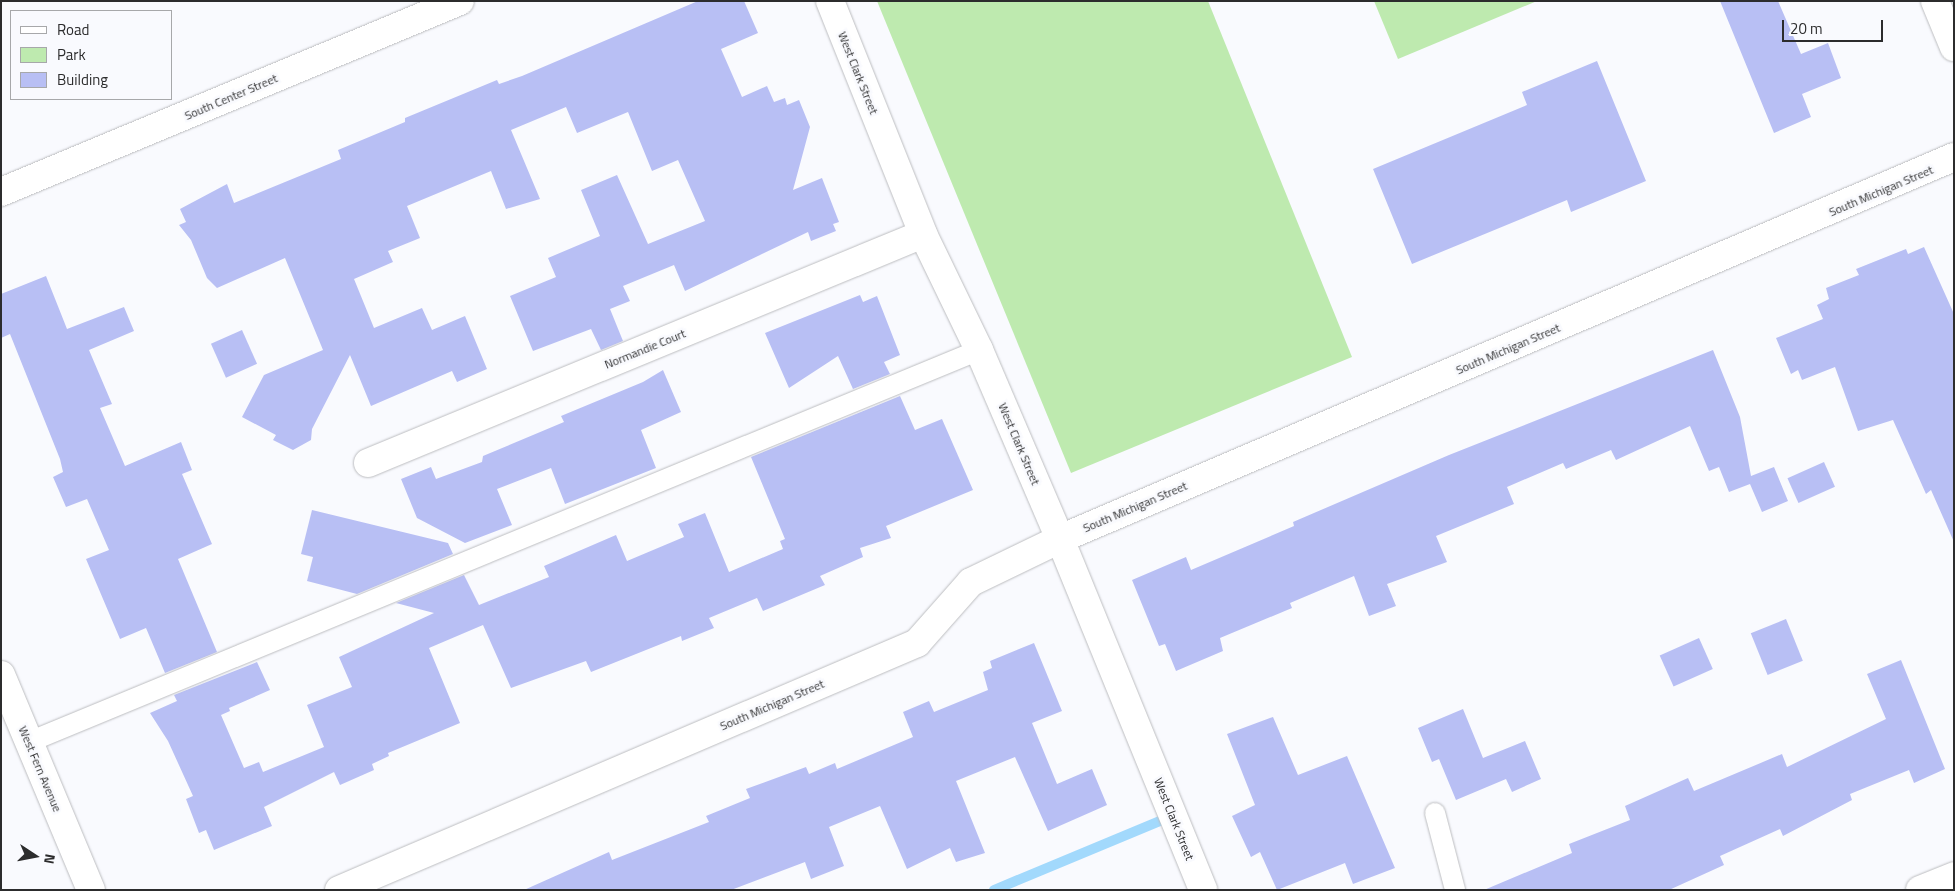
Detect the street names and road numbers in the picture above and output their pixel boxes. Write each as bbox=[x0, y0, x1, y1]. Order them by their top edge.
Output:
street label: West Clark Street bbox=[835, 30, 881, 116]
street label: South Center Street bbox=[182, 71, 280, 123]
street label: South Michigan Street bbox=[1827, 163, 1935, 219]
street label: South Michigan Street bbox=[1454, 321, 1562, 377]
street label: Normandie Court bbox=[602, 326, 688, 372]
street label: West Clark Street bbox=[995, 401, 1043, 487]
street label: South Michigan Street bbox=[1081, 479, 1189, 535]
street label: South Michigan Street bbox=[718, 677, 826, 733]
street label: West Fern Avenue bbox=[15, 724, 65, 814]
street label: West Clark Street bbox=[1151, 776, 1197, 862]

